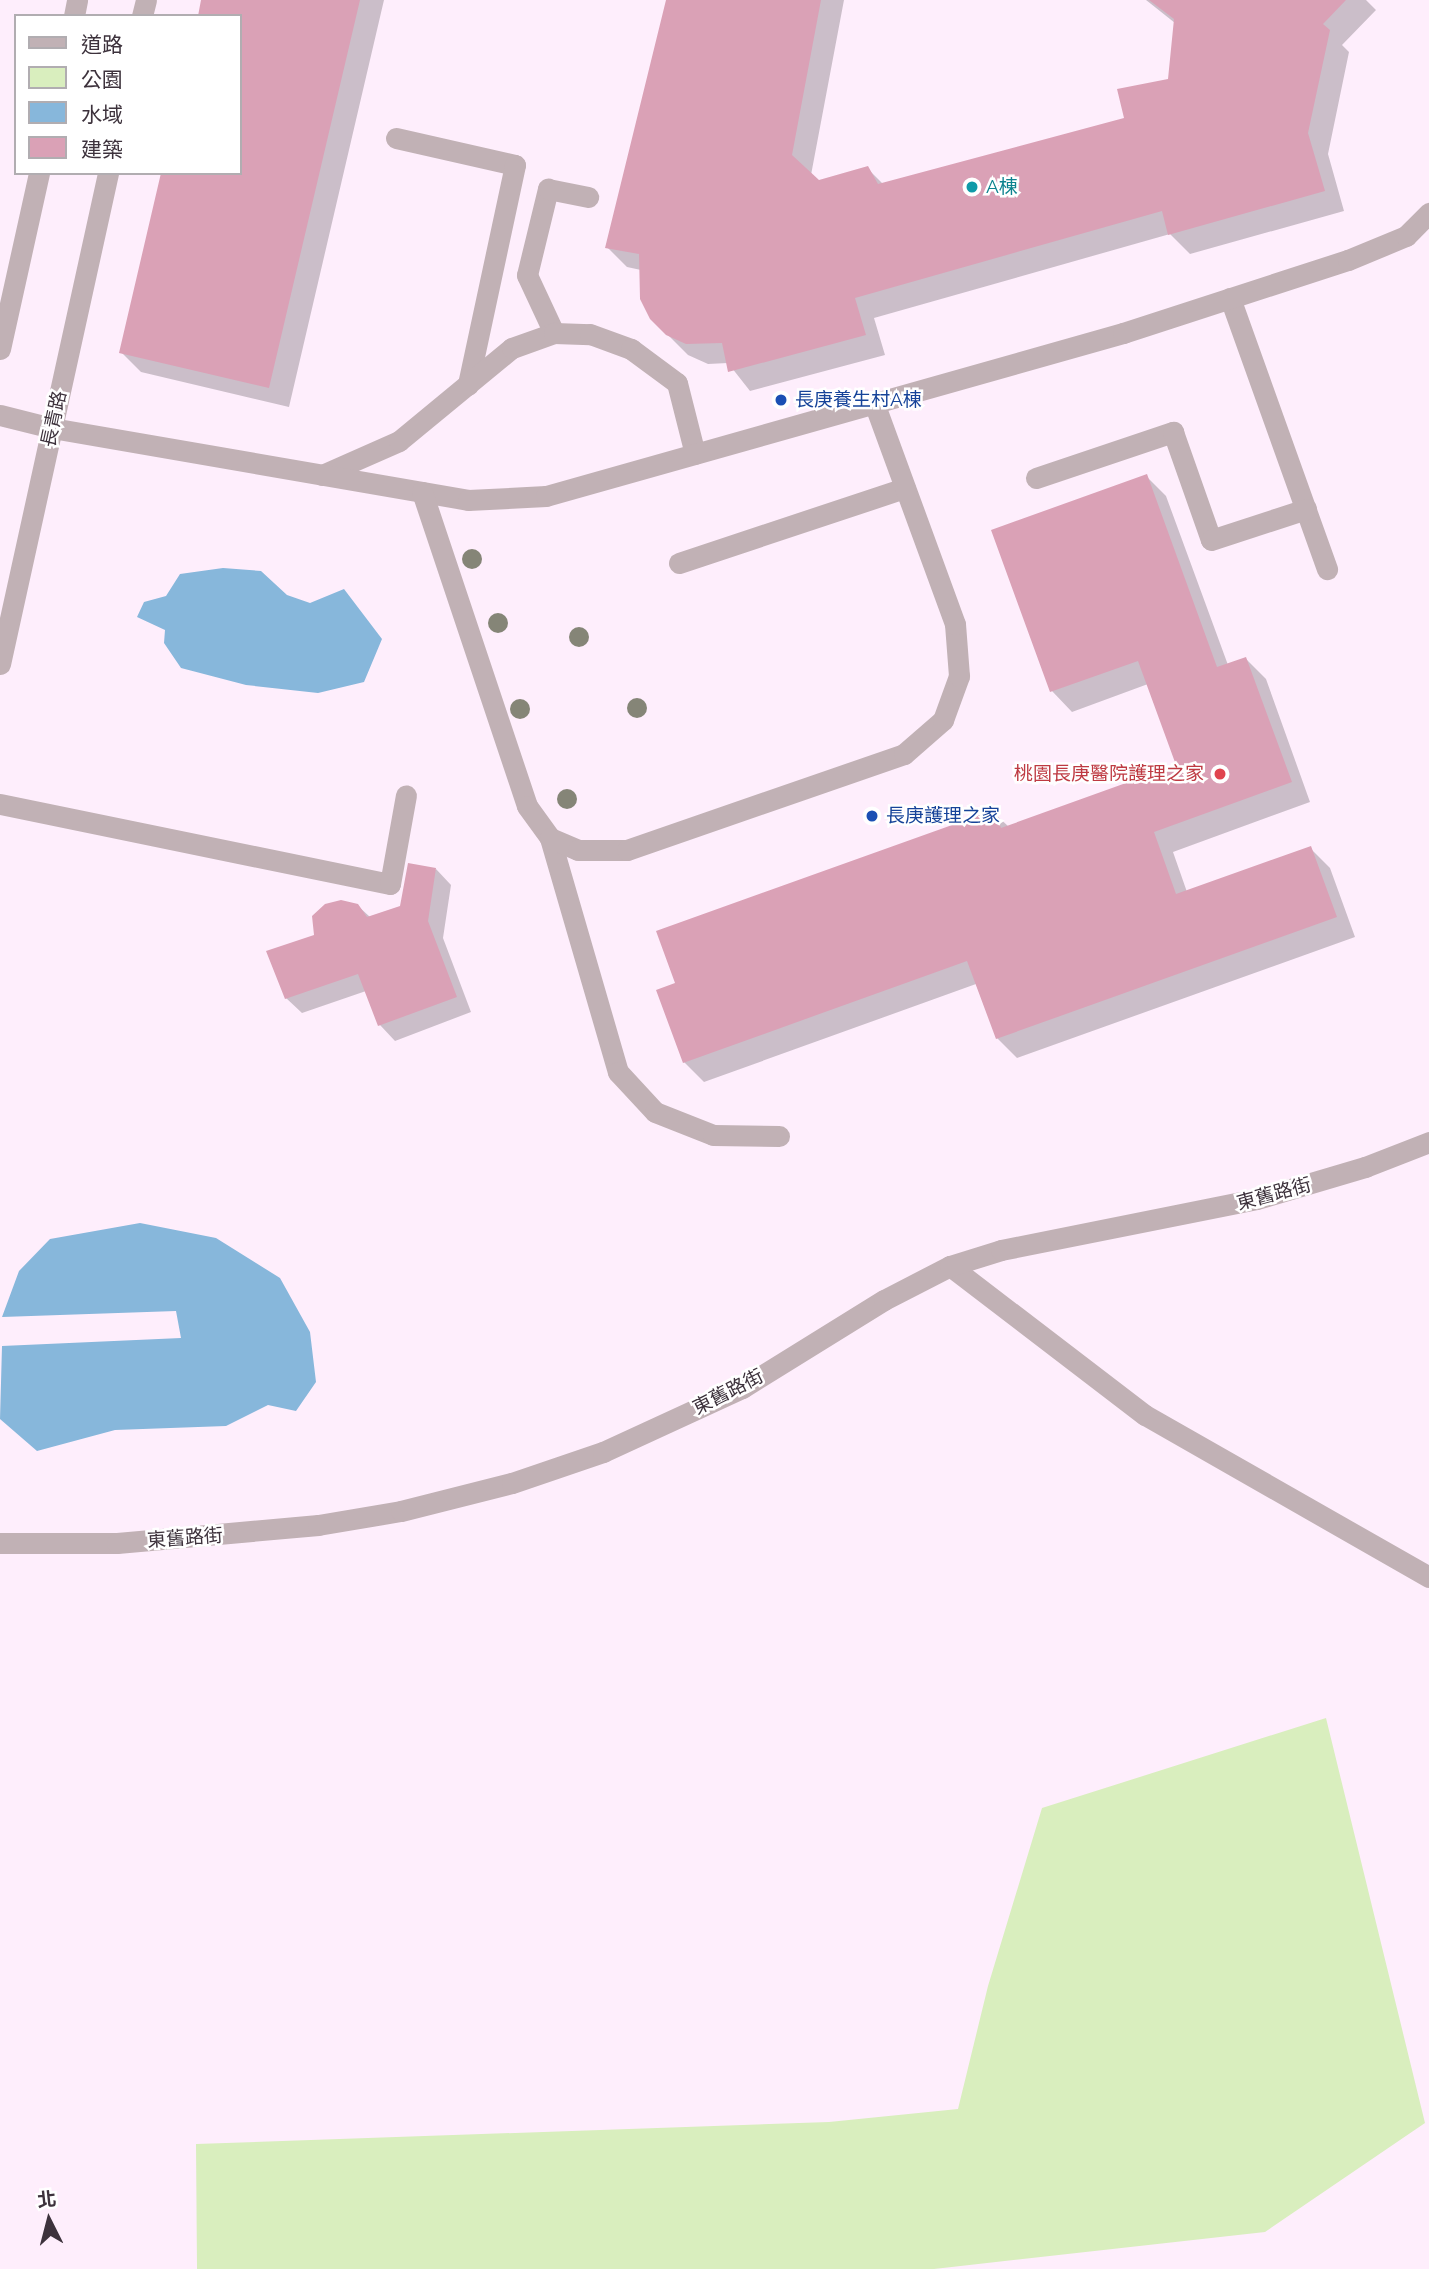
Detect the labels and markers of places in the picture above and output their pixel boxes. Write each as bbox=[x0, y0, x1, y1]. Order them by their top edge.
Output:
place label: A棟 bbox=[986, 176, 1018, 198]
marker: A棟 bbox=[964, 179, 980, 195]
place label: 長庚養生村A棟 bbox=[795, 389, 922, 411]
marker: 長庚養生村A棟 bbox=[773, 392, 789, 408]
place label: 桃園長庚醫院護理之家 bbox=[1014, 763, 1204, 785]
marker: 桃園長庚醫院護理之家 bbox=[1210, 764, 1230, 784]
place label: 長庚護理之家 bbox=[886, 805, 1000, 827]
marker: 長庚護理之家 bbox=[864, 808, 880, 824]

